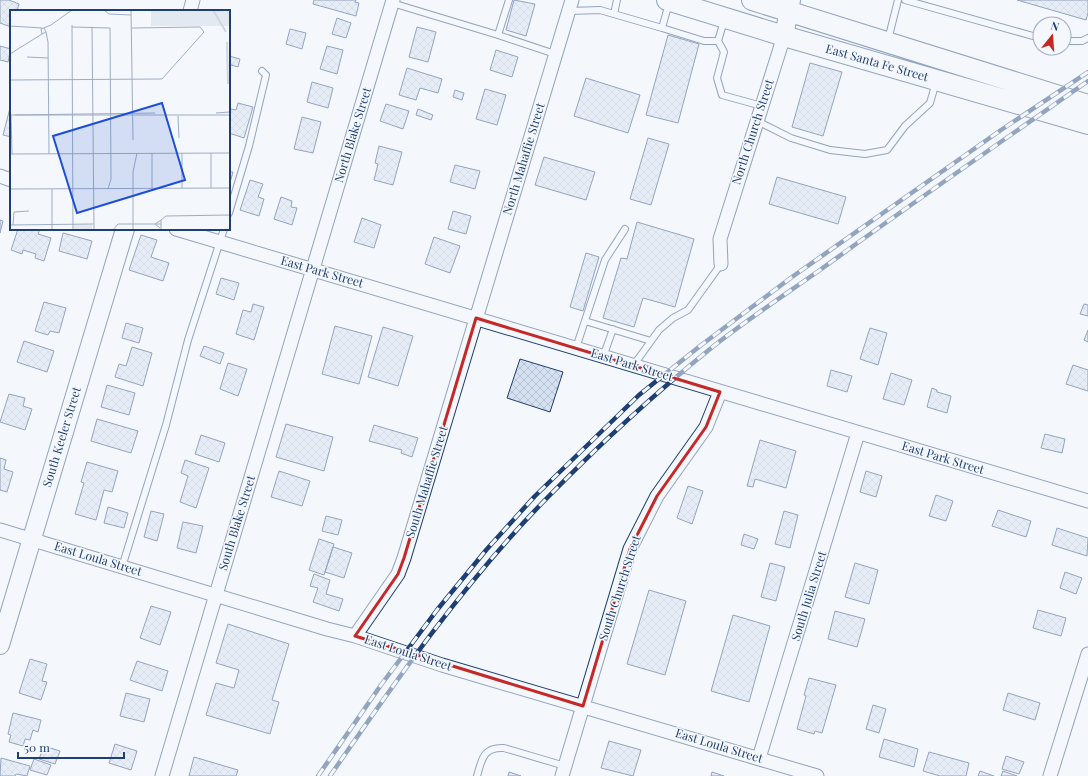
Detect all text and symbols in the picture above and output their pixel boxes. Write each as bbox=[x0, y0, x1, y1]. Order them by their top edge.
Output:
inset map bbox=[10, 10, 230, 230]
north arrow bbox=[1032, 16, 1072, 56]
text: N bbox=[1049, 18, 1061, 34]
street label: East Santa Fe Street bbox=[824, 40, 931, 85]
street label: North Church Street bbox=[727, 76, 777, 186]
street label: North Blake Street bbox=[330, 84, 374, 184]
street label: North Mahaffie Street bbox=[498, 100, 548, 217]
street label: East Park Street bbox=[279, 252, 366, 291]
street label: East Park Street bbox=[589, 344, 676, 384]
street label: South Keeler Street bbox=[38, 384, 84, 489]
street label: South Mahaffie Street bbox=[401, 423, 451, 540]
street label: East Park Street bbox=[900, 437, 987, 477]
street label: South Blake Street bbox=[214, 472, 258, 572]
street label: South Church Street bbox=[594, 532, 644, 642]
street label: East Loula Street bbox=[53, 537, 145, 579]
street label: South Julia Street bbox=[787, 548, 830, 643]
street label: East Loula Street bbox=[363, 630, 455, 674]
street label: East Loula Street bbox=[674, 724, 766, 766]
scale bar bbox=[18, 734, 124, 760]
text: 50 m bbox=[24, 739, 50, 755]

